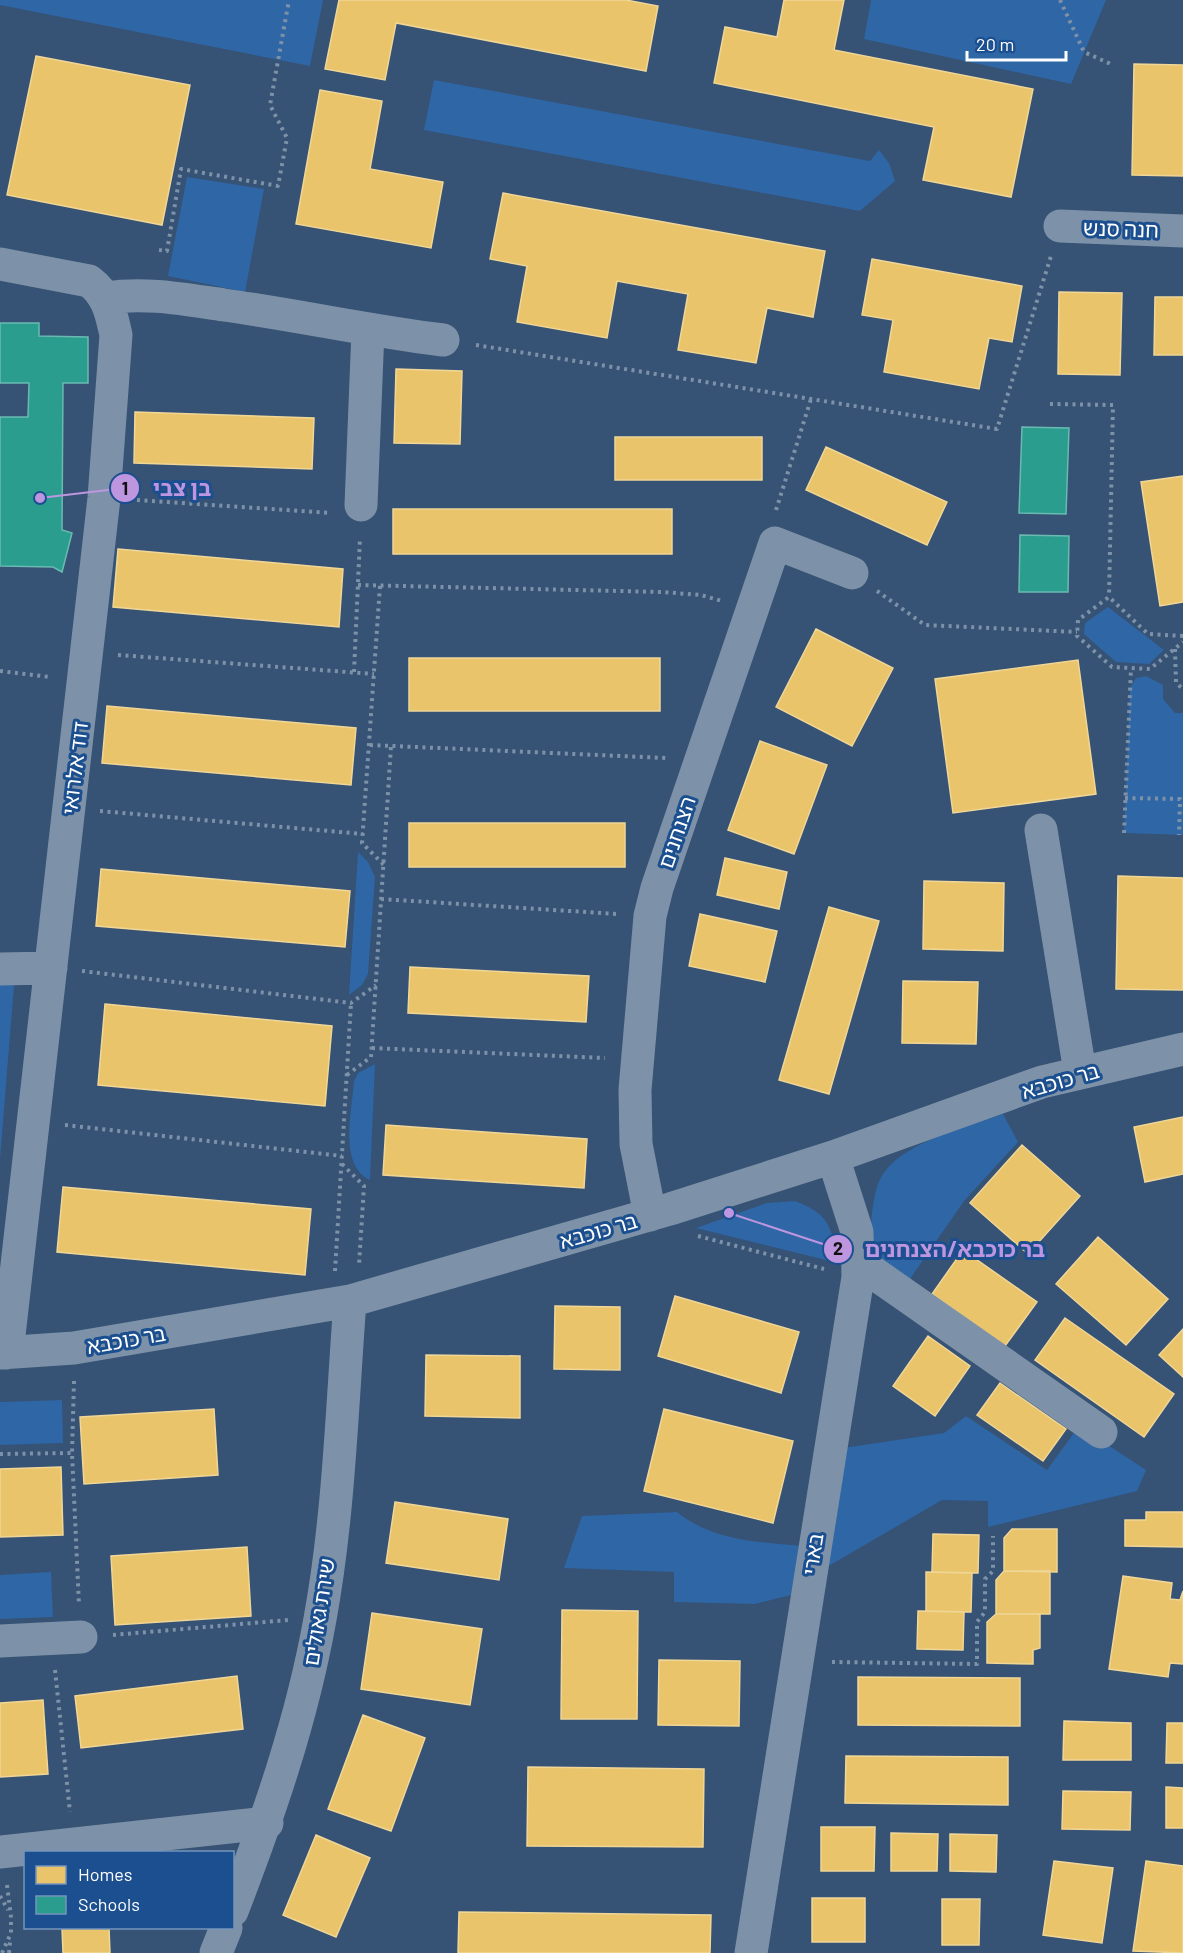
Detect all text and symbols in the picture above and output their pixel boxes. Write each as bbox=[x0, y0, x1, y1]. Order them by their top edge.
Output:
scale bar bbox=[967, 24, 1066, 62]
text: 20 m bbox=[976, 33, 1014, 55]
street label: חנה סנש bbox=[1083, 214, 1159, 242]
callout: בן צבי bbox=[110, 468, 223, 508]
text: בן צבי bbox=[153, 474, 211, 500]
text: 1 bbox=[122, 477, 128, 499]
street label: דוד אלרואי bbox=[56, 720, 92, 816]
street label: הצנחנים bbox=[652, 793, 700, 871]
street label: בר כוכבא bbox=[1018, 1057, 1102, 1103]
street label: בר כוכבא bbox=[556, 1207, 640, 1253]
callout: בר כוכבא/הצנחנים bbox=[823, 1229, 1057, 1269]
text: בר כוכבא/הצנחנים bbox=[865, 1235, 1045, 1261]
text: 2 bbox=[833, 1237, 843, 1259]
street label: בר כוכבא bbox=[84, 1320, 168, 1358]
street label: בארי bbox=[796, 1531, 828, 1577]
street label: שירת גאולים bbox=[297, 1556, 339, 1668]
legend bbox=[24, 1851, 234, 1929]
text: Homes bbox=[78, 1863, 132, 1885]
text: Schools bbox=[78, 1893, 140, 1915]

